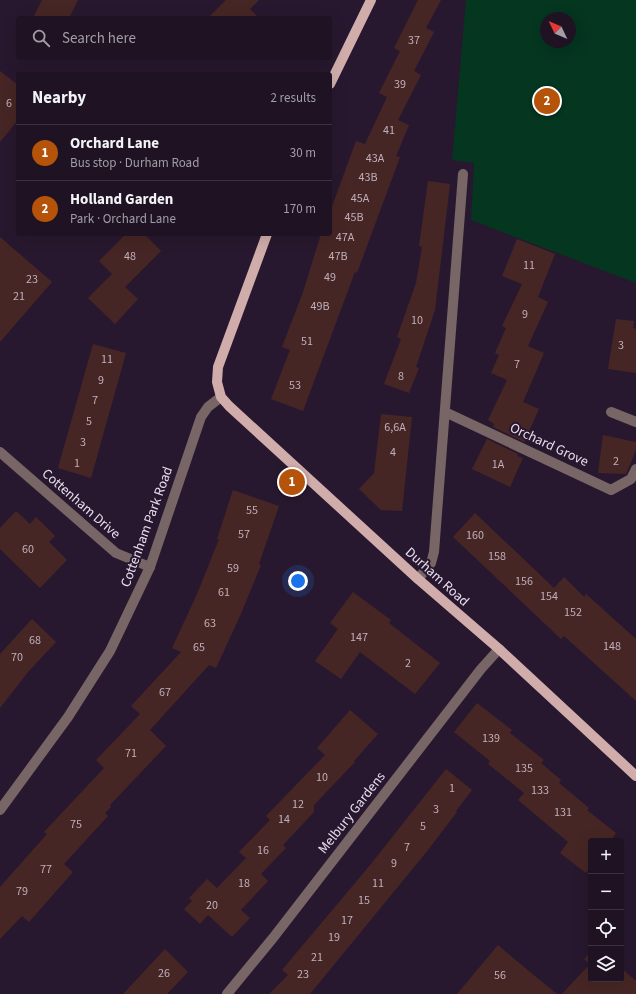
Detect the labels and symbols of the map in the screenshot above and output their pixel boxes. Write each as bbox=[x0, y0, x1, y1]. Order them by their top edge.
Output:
north arrow bbox=[540, 12, 576, 48]
house number: 37 bbox=[408, 32, 420, 49]
house number: 39 bbox=[394, 76, 406, 93]
pin: 2 bbox=[534, 86, 560, 116]
house number: 6 bbox=[6, 95, 12, 112]
house number: 41 bbox=[383, 122, 395, 139]
house number: 43A bbox=[366, 150, 385, 167]
house number: 43B bbox=[359, 169, 377, 186]
house number: 45A bbox=[351, 190, 370, 207]
house number: 45B bbox=[345, 209, 363, 226]
house number: 47A bbox=[336, 229, 355, 246]
house number: 48 bbox=[124, 248, 136, 265]
house number: 47B bbox=[329, 248, 347, 265]
house number: 11 bbox=[523, 257, 535, 274]
house number: 49 bbox=[324, 269, 336, 286]
house number: 23 bbox=[26, 271, 38, 288]
house number: 21 bbox=[13, 288, 25, 305]
house number: 49B bbox=[311, 298, 329, 315]
house number: 9 bbox=[522, 306, 528, 323]
house number: 10 bbox=[411, 312, 423, 329]
house number: 51 bbox=[301, 333, 313, 350]
house number: 3 bbox=[618, 337, 624, 354]
house number: 11 bbox=[101, 351, 113, 368]
house number: 7 bbox=[514, 356, 520, 373]
house number: 8 bbox=[398, 368, 404, 385]
house number: 9 bbox=[98, 372, 104, 389]
house number: 53 bbox=[289, 377, 301, 394]
house number: 7 bbox=[92, 392, 98, 409]
house number: 5 bbox=[86, 413, 92, 430]
street label: Orchard Grove bbox=[506, 418, 592, 472]
house number: 6,6A bbox=[384, 419, 406, 436]
house number: 3 bbox=[80, 434, 86, 451]
house number: 4 bbox=[390, 444, 396, 461]
house number: 2 bbox=[613, 453, 619, 470]
house number: 1 bbox=[74, 455, 80, 472]
house number: 1A bbox=[492, 456, 505, 473]
street label: Cottenham Drive bbox=[37, 464, 125, 544]
street label: Cottenham Park Road bbox=[116, 464, 178, 590]
pin: 1 bbox=[279, 467, 305, 497]
house number: 55 bbox=[246, 502, 258, 519]
house number: 57 bbox=[238, 526, 250, 543]
house number: 160 bbox=[466, 527, 484, 544]
house number: 60 bbox=[22, 541, 34, 558]
street label: Durham Road bbox=[401, 543, 473, 611]
house number: 158 bbox=[488, 548, 506, 565]
house number: 59 bbox=[227, 560, 239, 577]
your location bbox=[288, 571, 308, 591]
house number: 156 bbox=[515, 573, 533, 590]
house number: 61 bbox=[218, 584, 230, 601]
house number: 154 bbox=[540, 588, 558, 605]
house number: 152 bbox=[564, 604, 582, 621]
house number: 63 bbox=[204, 615, 216, 632]
house number: 147 bbox=[350, 629, 368, 646]
house number: 68 bbox=[29, 632, 41, 649]
house number: 148 bbox=[603, 638, 621, 655]
house number: 65 bbox=[193, 639, 205, 656]
house number: 70 bbox=[11, 649, 23, 666]
house number: 2 bbox=[405, 655, 411, 672]
house number: 67 bbox=[159, 684, 171, 701]
house number: 139 bbox=[482, 730, 500, 747]
house number: 71 bbox=[125, 745, 137, 762]
house number: 135 bbox=[515, 760, 533, 777]
street label: Melbury Gardens bbox=[314, 768, 391, 858]
house number: 10 bbox=[316, 769, 328, 786]
house number: 1 bbox=[449, 780, 455, 797]
house number: 133 bbox=[531, 782, 549, 799]
house number: 12 bbox=[292, 796, 304, 813]
house number: 3 bbox=[433, 801, 439, 818]
house number: 131 bbox=[554, 804, 572, 821]
house number: 14 bbox=[278, 811, 290, 828]
house number: 75 bbox=[70, 816, 82, 833]
house number: 5 bbox=[420, 818, 426, 835]
house number: 7 bbox=[404, 839, 410, 856]
house number: 16 bbox=[257, 842, 269, 859]
house number: 9 bbox=[391, 855, 397, 872]
house number: 77 bbox=[40, 861, 52, 878]
house number: 18 bbox=[238, 875, 250, 892]
house number: 11 bbox=[372, 875, 384, 892]
house number: 79 bbox=[16, 883, 28, 900]
house number: 15 bbox=[358, 892, 370, 909]
house number: 20 bbox=[206, 897, 218, 914]
house number: 17 bbox=[341, 912, 353, 929]
house number: 19 bbox=[328, 929, 340, 946]
house number: 21 bbox=[311, 949, 323, 966]
house number: 26 bbox=[158, 965, 170, 982]
house number: 23 bbox=[297, 966, 309, 983]
house number: 56 bbox=[494, 967, 506, 984]

